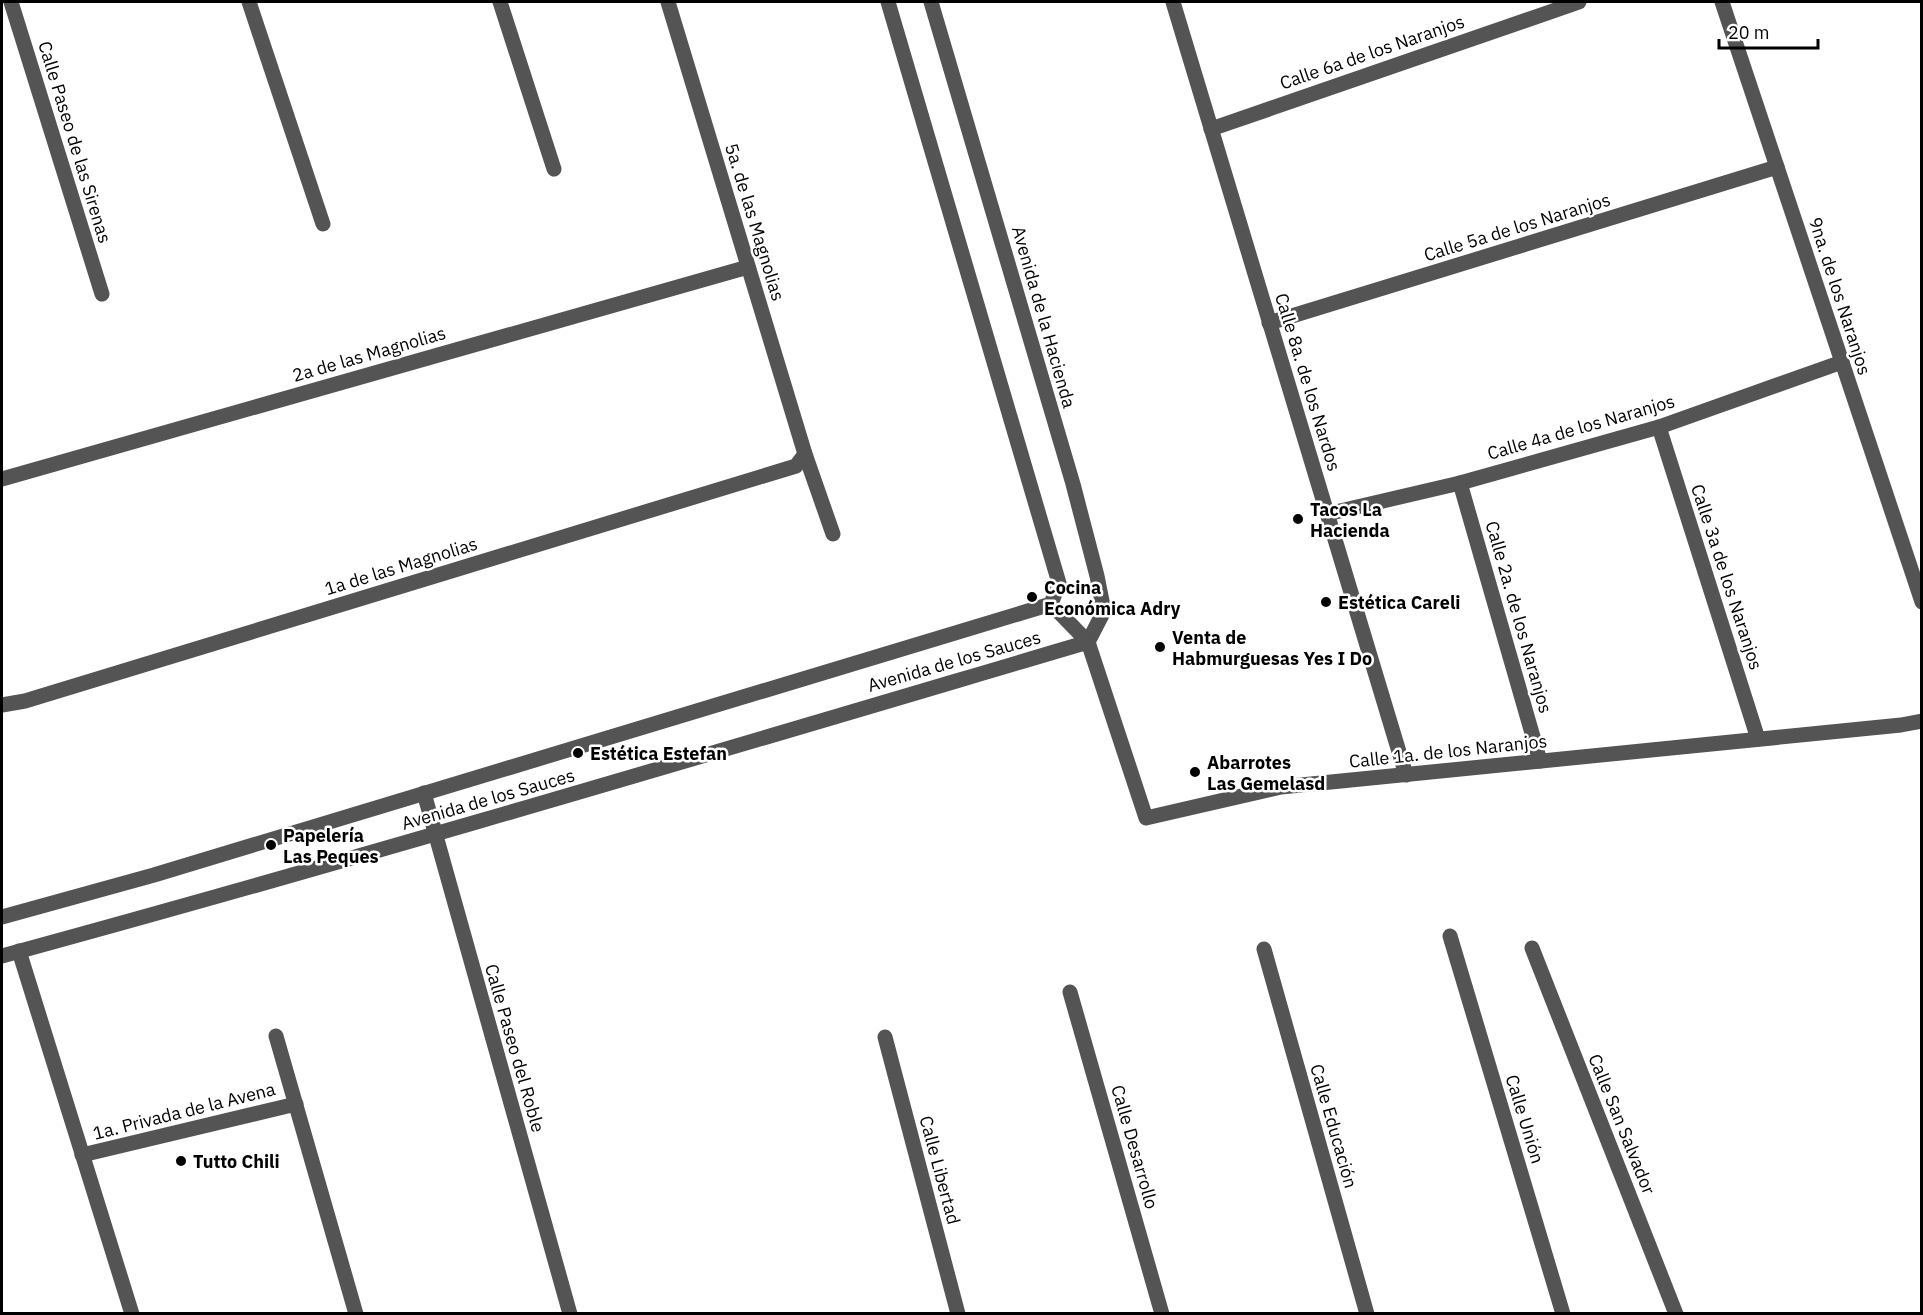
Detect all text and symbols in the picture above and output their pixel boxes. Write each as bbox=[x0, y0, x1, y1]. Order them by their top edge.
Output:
street label: Calle 6a de los Naranjos bbox=[1277, 10, 1467, 94]
scale bar bbox=[1719, 12, 1818, 50]
text: 20 m bbox=[1728, 21, 1770, 44]
street label: Calle Paseo de las Sirenas bbox=[33, 38, 117, 246]
street label: 5a. de las Magnolias bbox=[720, 140, 790, 304]
street label: Calle 5a de los Naranjos bbox=[1421, 188, 1613, 266]
street label: 9na. de los Naranjos bbox=[1804, 214, 1876, 378]
street label: Avenida de la Hacienda bbox=[1007, 223, 1081, 411]
street label: Calle 8a. de los Nardos bbox=[1270, 290, 1346, 474]
street label: 2a de las Magnolias bbox=[290, 321, 448, 387]
street label: Calle 4a de los Naranjos bbox=[1485, 389, 1677, 465]
street label: Calle 3a de los Naranjos bbox=[1686, 481, 1768, 673]
place label: Tacos La Hacienda bbox=[1310, 498, 1390, 542]
marker: Tacos La Hacienda bbox=[1291, 512, 1305, 526]
street label: Calle 2a. de los Naranjos bbox=[1481, 518, 1557, 716]
street label: 1a de las Magnolias bbox=[322, 532, 480, 600]
place label: Cocina Económica Adry bbox=[1044, 576, 1181, 620]
marker: Cocina Económica Adry bbox=[1025, 590, 1039, 604]
place label: Estética Careli bbox=[1338, 591, 1461, 614]
marker: Estética Careli bbox=[1319, 595, 1333, 609]
street label: Avenida de los Sauces bbox=[865, 625, 1043, 697]
place label: Venta de Habmurguesas Yes I Do bbox=[1172, 626, 1372, 670]
marker: Venta de Habmurguesas Yes I Do bbox=[1153, 640, 1167, 654]
street label: Calle 1a. de los Naranjos bbox=[1348, 729, 1548, 773]
place label: Estética Estefan bbox=[590, 742, 727, 765]
marker: Estética Estefan bbox=[571, 746, 585, 760]
place label: Abarrotes Las Gemelasd bbox=[1207, 751, 1325, 795]
street label: Avenida de los Sauces bbox=[399, 763, 577, 835]
marker: Abarrotes Las Gemelasd bbox=[1188, 765, 1202, 779]
place label: Papelería Las Peques bbox=[283, 824, 379, 868]
marker: Papelería Las Peques bbox=[264, 838, 278, 852]
street label: Calle Paseo del Roble bbox=[480, 961, 550, 1135]
street label: Calle San Salvador bbox=[1583, 1050, 1661, 1198]
street label: Calle Educación bbox=[1305, 1061, 1363, 1191]
street label: Calle Unión bbox=[1501, 1072, 1549, 1166]
street label: 1a. Privada de la Avena bbox=[90, 1077, 278, 1145]
street label: Calle Desarrollo bbox=[1106, 1082, 1164, 1212]
street label: Calle Libertad bbox=[914, 1113, 966, 1227]
place label: Tutto Chili bbox=[193, 1150, 280, 1173]
marker: Tutto Chili bbox=[174, 1154, 188, 1168]

